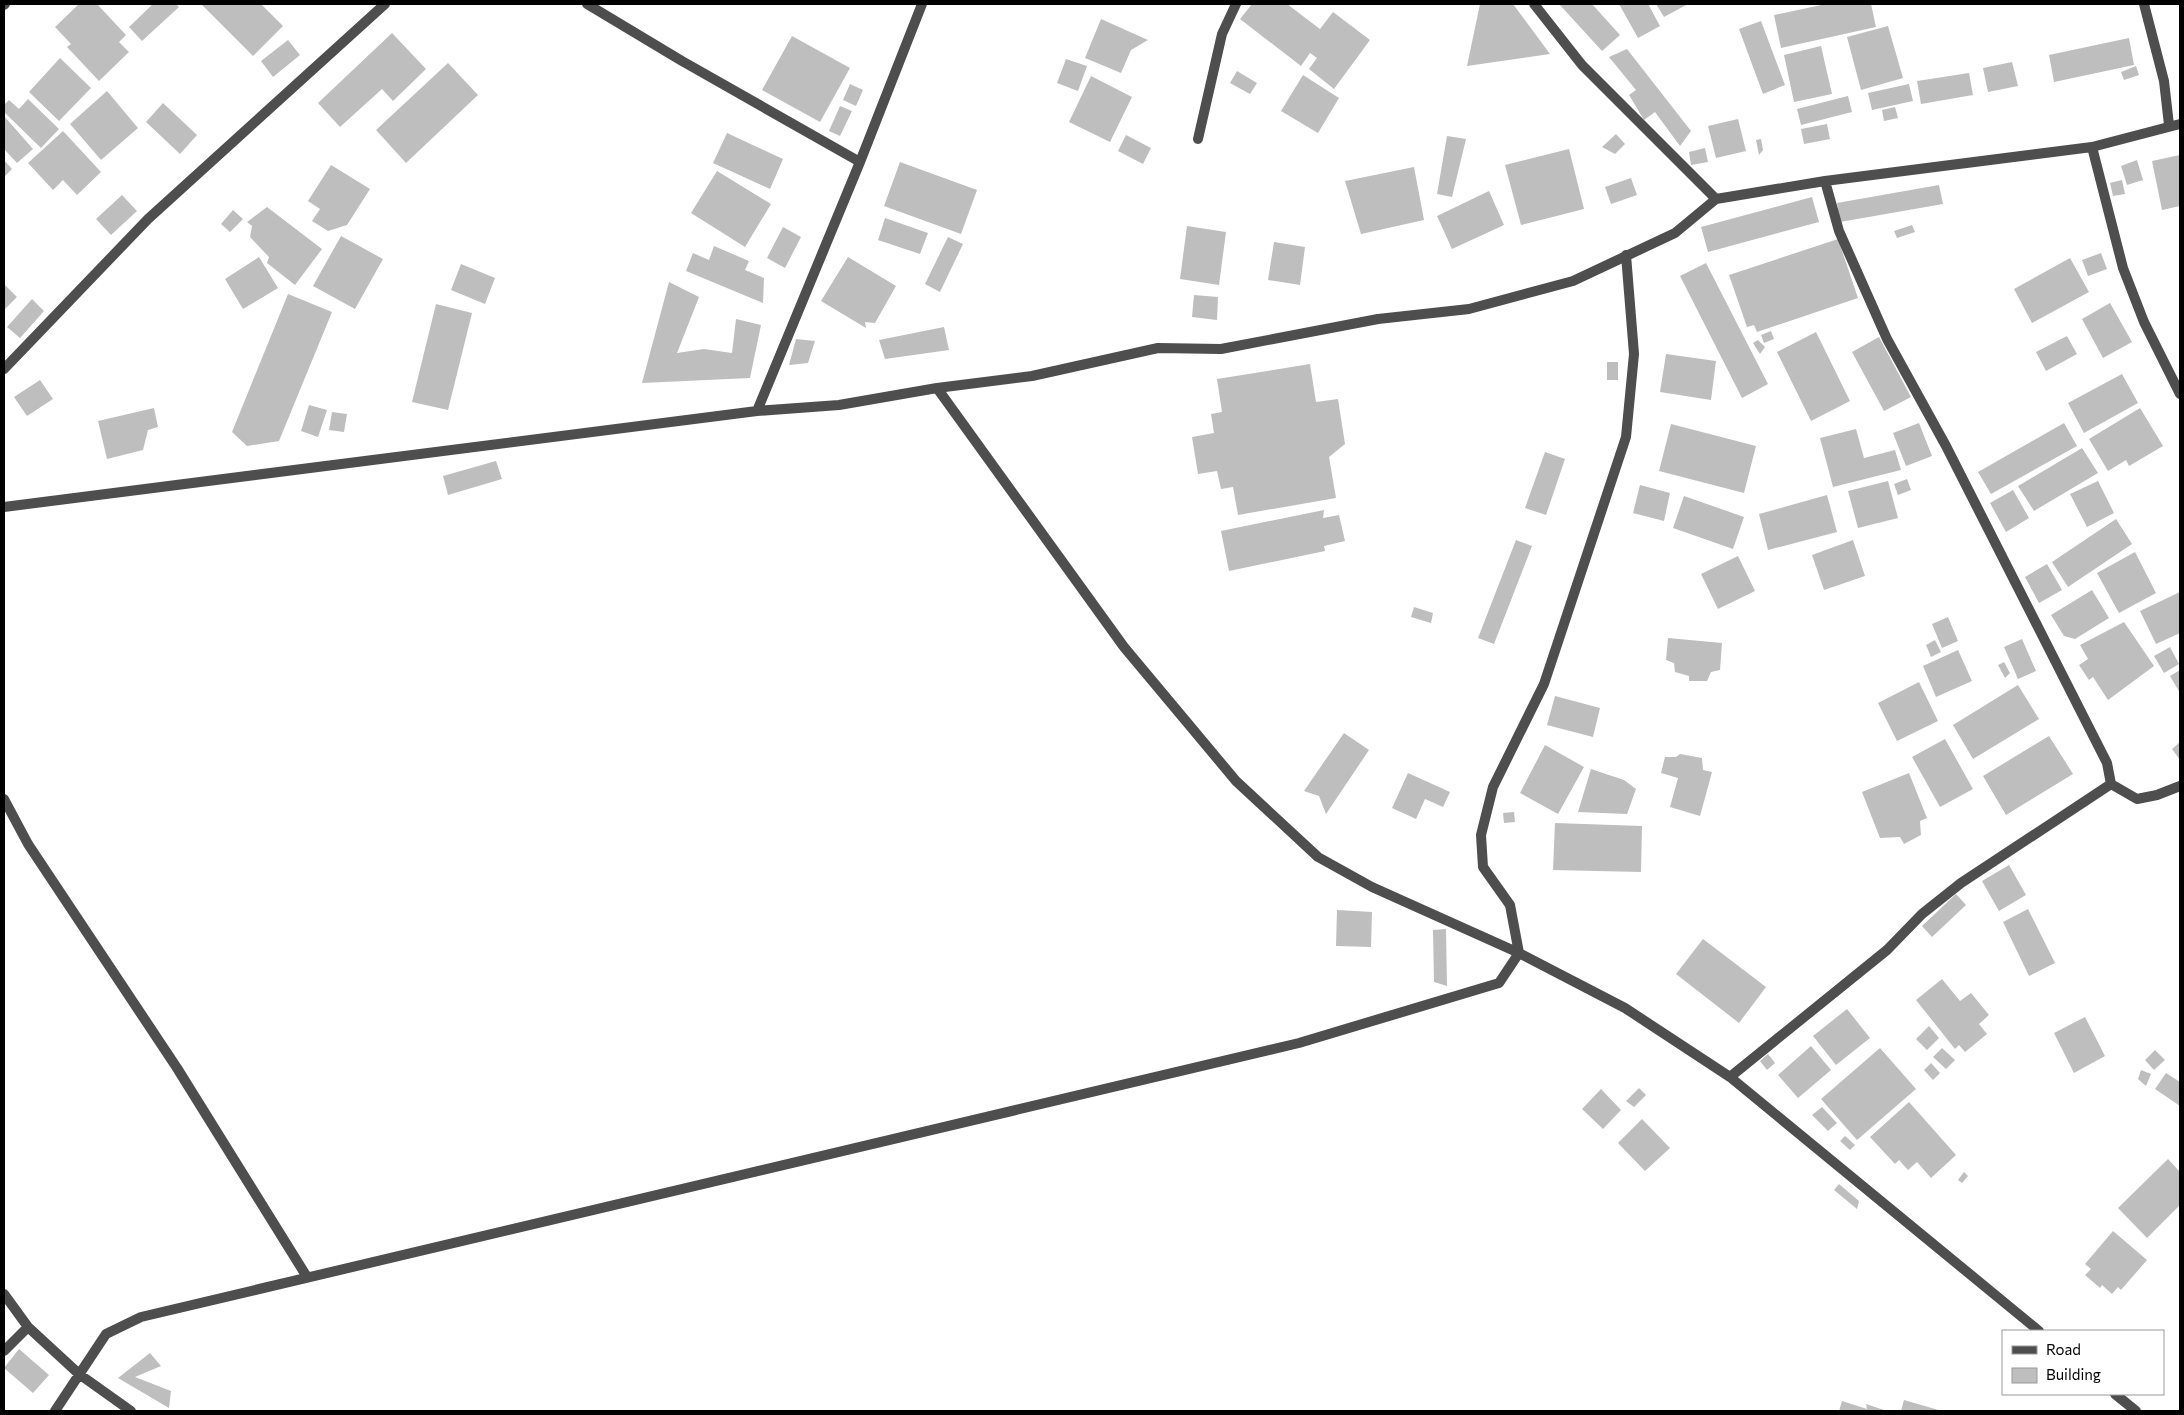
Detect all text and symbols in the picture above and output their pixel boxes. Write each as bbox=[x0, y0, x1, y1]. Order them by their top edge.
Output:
legend bbox=[2002, 1330, 2164, 1395]
text: Road bbox=[2046, 1340, 2081, 1358]
text: Building bbox=[2046, 1365, 2101, 1383]

